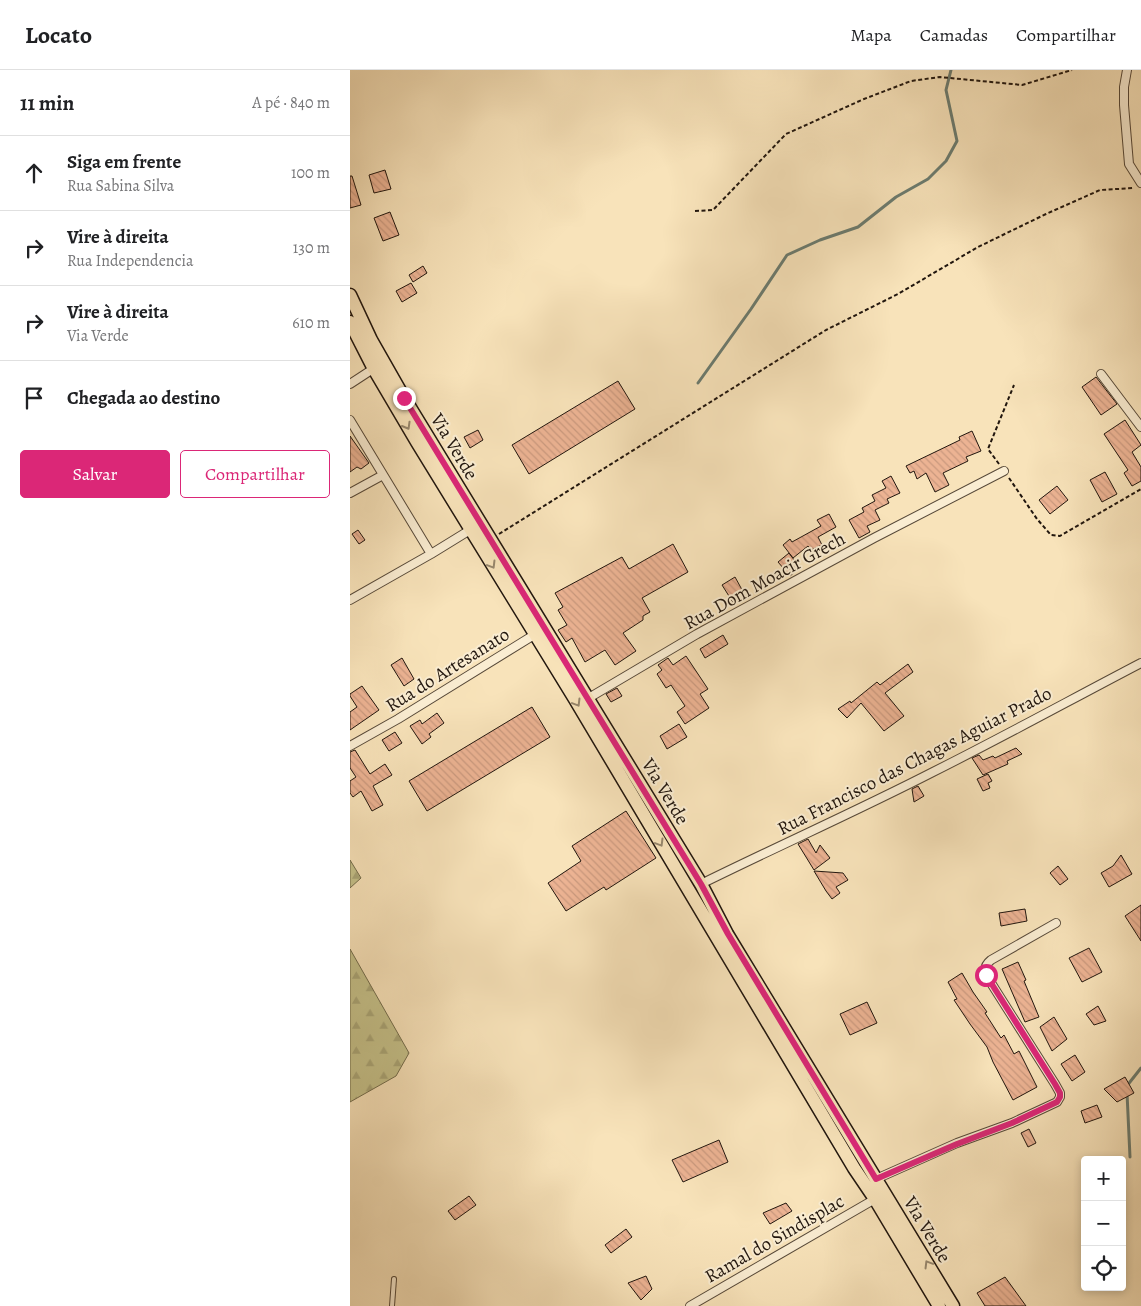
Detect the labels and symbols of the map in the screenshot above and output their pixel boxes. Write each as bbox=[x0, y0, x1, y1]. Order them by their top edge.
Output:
route end bbox=[393, 387, 416, 410]
street label: Via Verde bbox=[424, 408, 484, 485]
one-way arrow bbox=[401, 421, 411, 430]
street label: Rua Dom Moacir Grech bbox=[679, 526, 850, 636]
one-way arrow bbox=[485, 559, 495, 568]
street label: Rua do Artesanato bbox=[381, 621, 514, 718]
street label: Rua Francisco das Chagas Aguiar Prado bbox=[773, 680, 1056, 842]
one-way arrow bbox=[571, 697, 581, 706]
street label: Via Verde bbox=[635, 753, 695, 830]
one-way arrow bbox=[654, 837, 664, 846]
route start bbox=[975, 964, 998, 987]
street label: Ramal do Sindisplac bbox=[700, 1188, 849, 1289]
street label: Via Verde bbox=[897, 1191, 957, 1268]
one-way arrow bbox=[925, 1261, 934, 1270]

